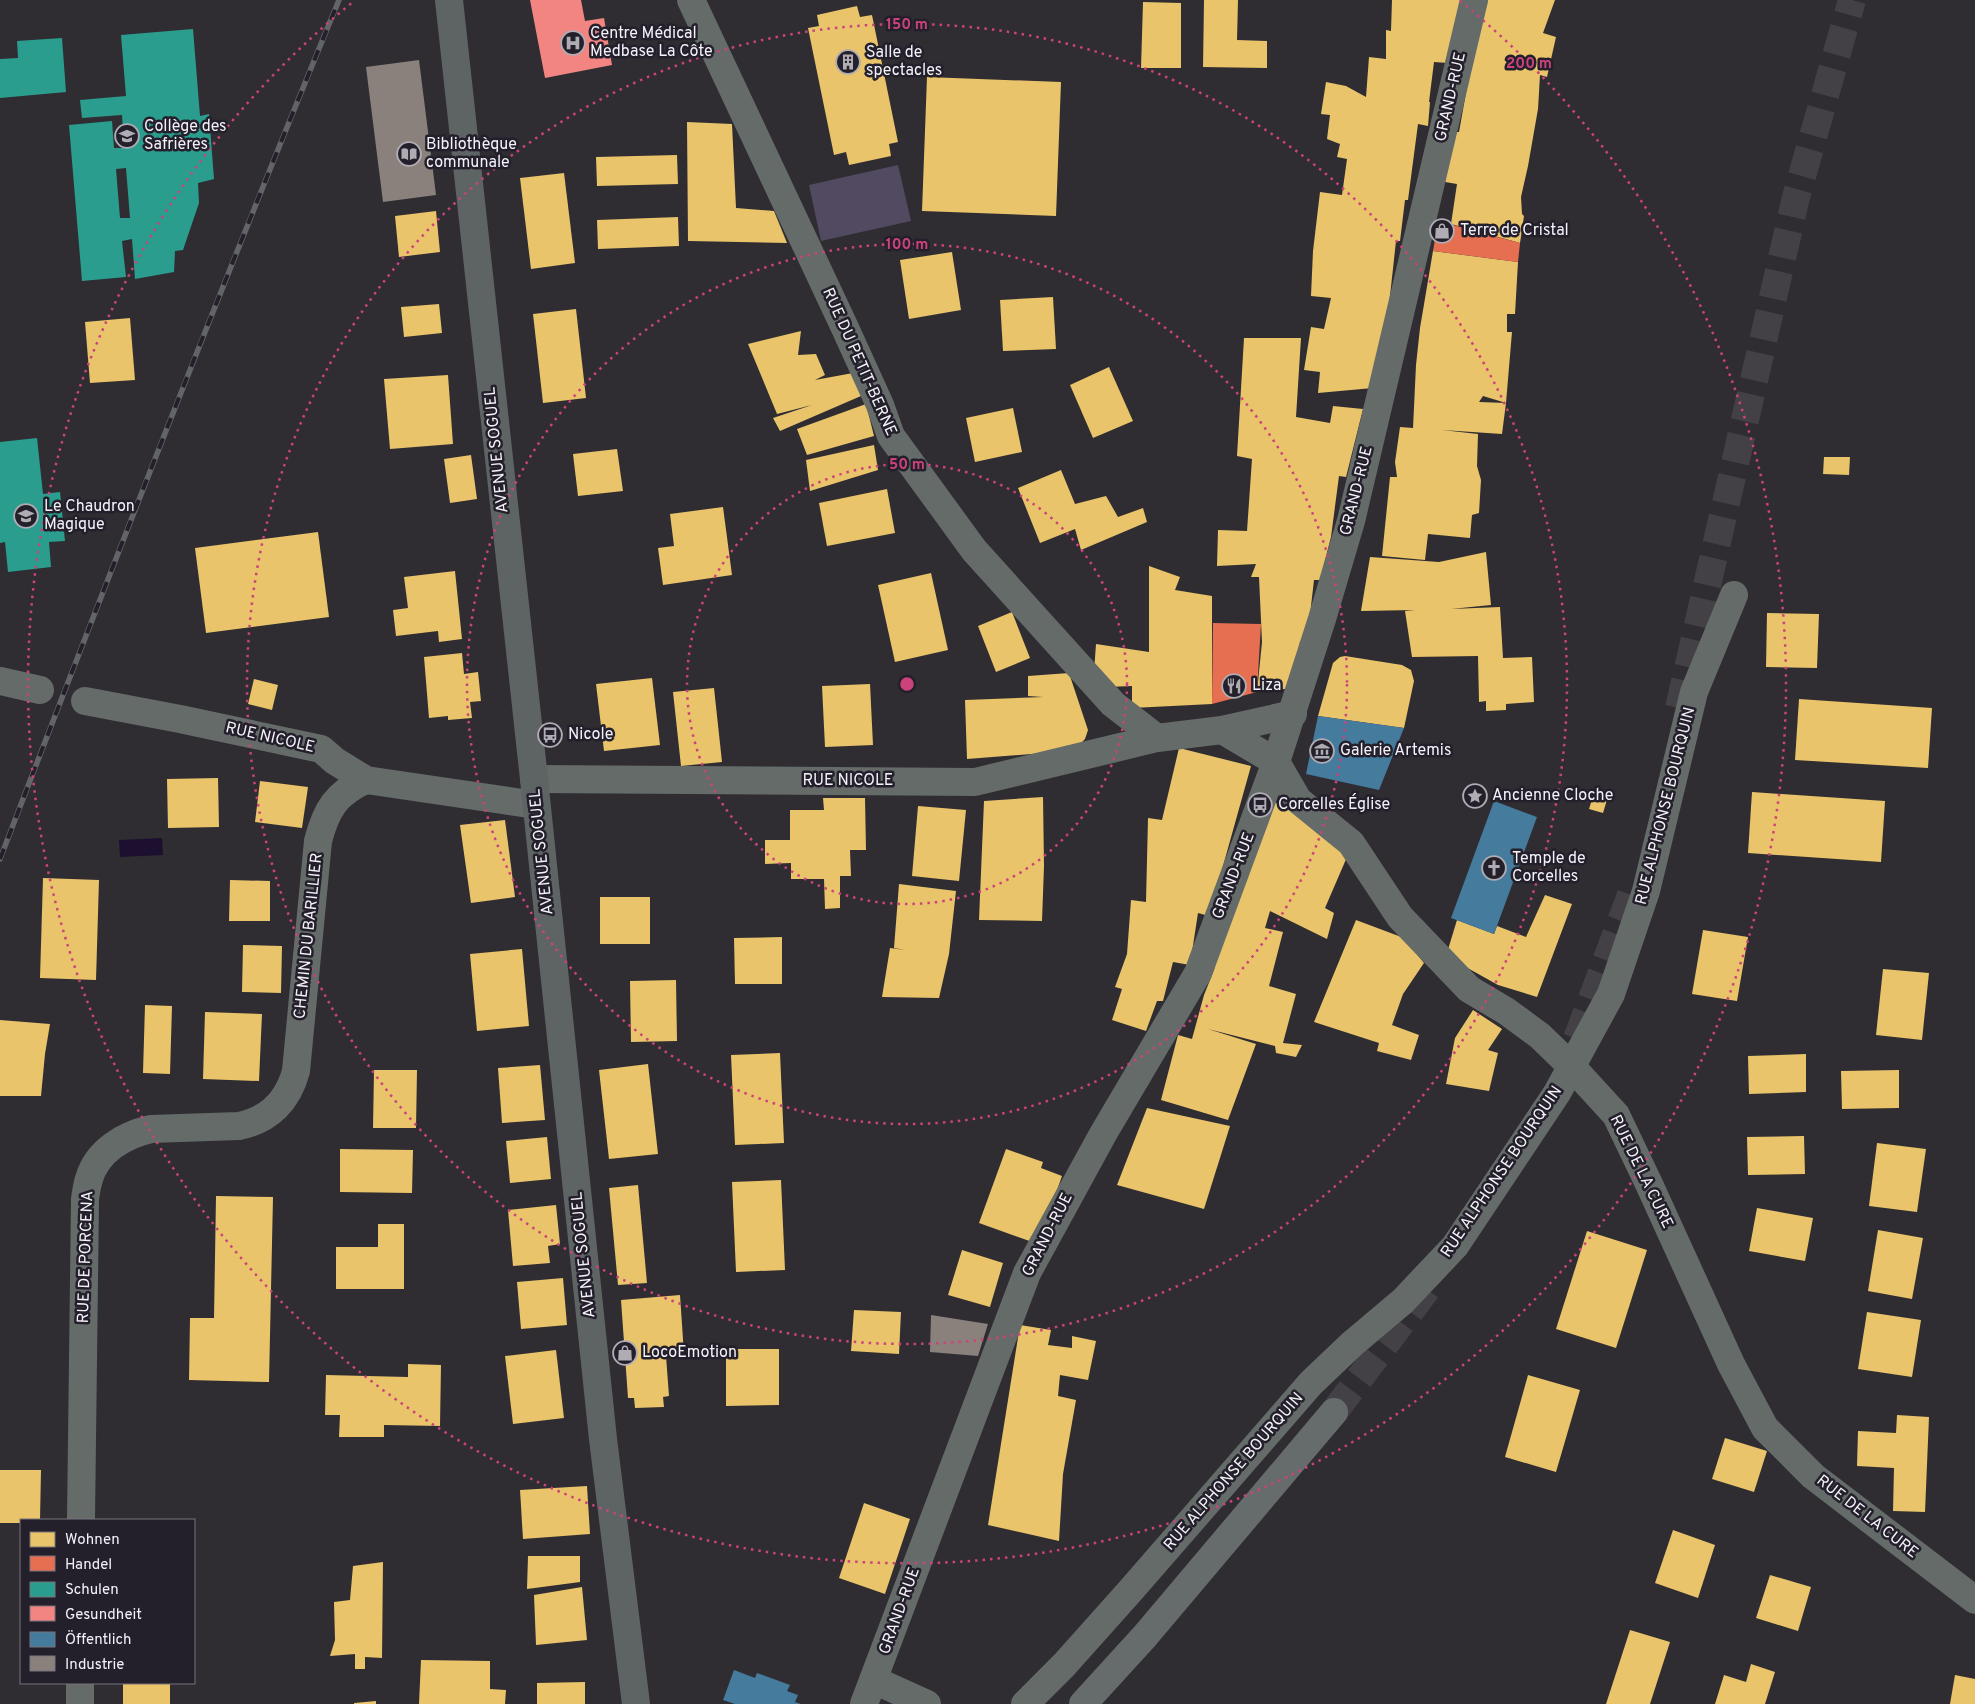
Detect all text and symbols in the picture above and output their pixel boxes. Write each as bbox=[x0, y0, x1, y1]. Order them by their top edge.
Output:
text: 150 m bbox=[886, 16, 928, 35]
place label: Centre Médical Medbase La Côte bbox=[590, 24, 713, 62]
hospital icon: Centre Médical Medbase La Côte bbox=[560, 30, 586, 56]
place label: Salle de spectacles bbox=[866, 43, 942, 81]
building icon: Salle de spectacles bbox=[835, 49, 861, 75]
street label: GRAND-RUE bbox=[1431, 50, 1471, 144]
text: 200 m bbox=[1506, 55, 1552, 74]
place label: Collège des Safrières bbox=[144, 117, 227, 155]
school or university icon: Collège des Safrières bbox=[114, 123, 140, 149]
place label: Bibliothèque communale bbox=[426, 135, 517, 173]
library icon: Bibliothèque communale bbox=[396, 141, 422, 167]
shop icon: Terre de Cristal bbox=[1429, 218, 1455, 244]
place label: Terre de Cristal bbox=[1460, 221, 1569, 241]
text: 100 m bbox=[886, 236, 928, 255]
street label: RUE DU PETIT-BERNE bbox=[817, 285, 901, 439]
street label: AVENUE SOGUEL bbox=[480, 386, 514, 514]
street label: GRAND-RUE bbox=[1336, 444, 1378, 538]
text: 50 m bbox=[889, 456, 925, 475]
place label: Le Chaudron Magique bbox=[44, 497, 135, 535]
school or university icon: Le Chaudron Magique bbox=[13, 503, 39, 529]
restaurant icon: Liza bbox=[1221, 673, 1247, 699]
centre of rings bbox=[898, 675, 916, 693]
place label: Liza bbox=[1252, 676, 1282, 696]
street label: RUE ALPHONSE BOURQUIN bbox=[1632, 705, 1700, 907]
street label: RUE NICOLE bbox=[223, 718, 317, 758]
bus stop icon: Nicole bbox=[537, 722, 563, 748]
place label: Nicole bbox=[568, 725, 613, 745]
museum icon: Galerie Artemis bbox=[1309, 738, 1335, 764]
place label: Galerie Artemis bbox=[1340, 741, 1451, 761]
street label: RUE NICOLE bbox=[803, 771, 893, 791]
place icon: Ancienne Cloche bbox=[1462, 783, 1488, 809]
place label: Ancienne Cloche bbox=[1492, 786, 1613, 806]
street label: AVENUE SOGUEL bbox=[525, 788, 559, 916]
bus stop icon: Corcelles Église bbox=[1247, 792, 1273, 818]
place label: Corcelles Église bbox=[1278, 793, 1390, 815]
street label: GRAND-RUE bbox=[1208, 830, 1260, 922]
place label: Temple de Corcelles bbox=[1512, 849, 1586, 887]
street label: CHEMIN DU BARILLIER bbox=[290, 852, 328, 1020]
church icon: Temple de Corcelles bbox=[1481, 855, 1507, 881]
street label: RUE ALPHONSE BOURQUIN bbox=[1437, 1082, 1567, 1262]
street label: RUE DE LA CURE bbox=[1605, 1112, 1677, 1232]
street label: RUE DE PORCENA bbox=[74, 1190, 98, 1324]
street label: GRAND-RUE bbox=[1018, 1190, 1078, 1280]
street label: AVENUE SOGUEL bbox=[567, 1191, 601, 1319]
shop icon: LocoEmotion bbox=[612, 1340, 638, 1366]
place label: LocoEmotion bbox=[642, 1343, 737, 1363]
street label: RUE ALPHONSE BOURQUIN bbox=[1160, 1389, 1308, 1555]
street label: RUE DE LA CURE bbox=[1812, 1471, 1922, 1563]
legend bbox=[20, 1519, 195, 1684]
text: Wohnen bbox=[65, 1531, 120, 1550]
text: Handel bbox=[65, 1556, 112, 1575]
street label: GRAND-RUE bbox=[875, 1565, 925, 1657]
text: Schulen bbox=[65, 1581, 119, 1600]
text: Gesundheit bbox=[65, 1606, 142, 1625]
text: Öffentlich bbox=[65, 1630, 132, 1650]
text: Industrie bbox=[65, 1656, 124, 1675]

